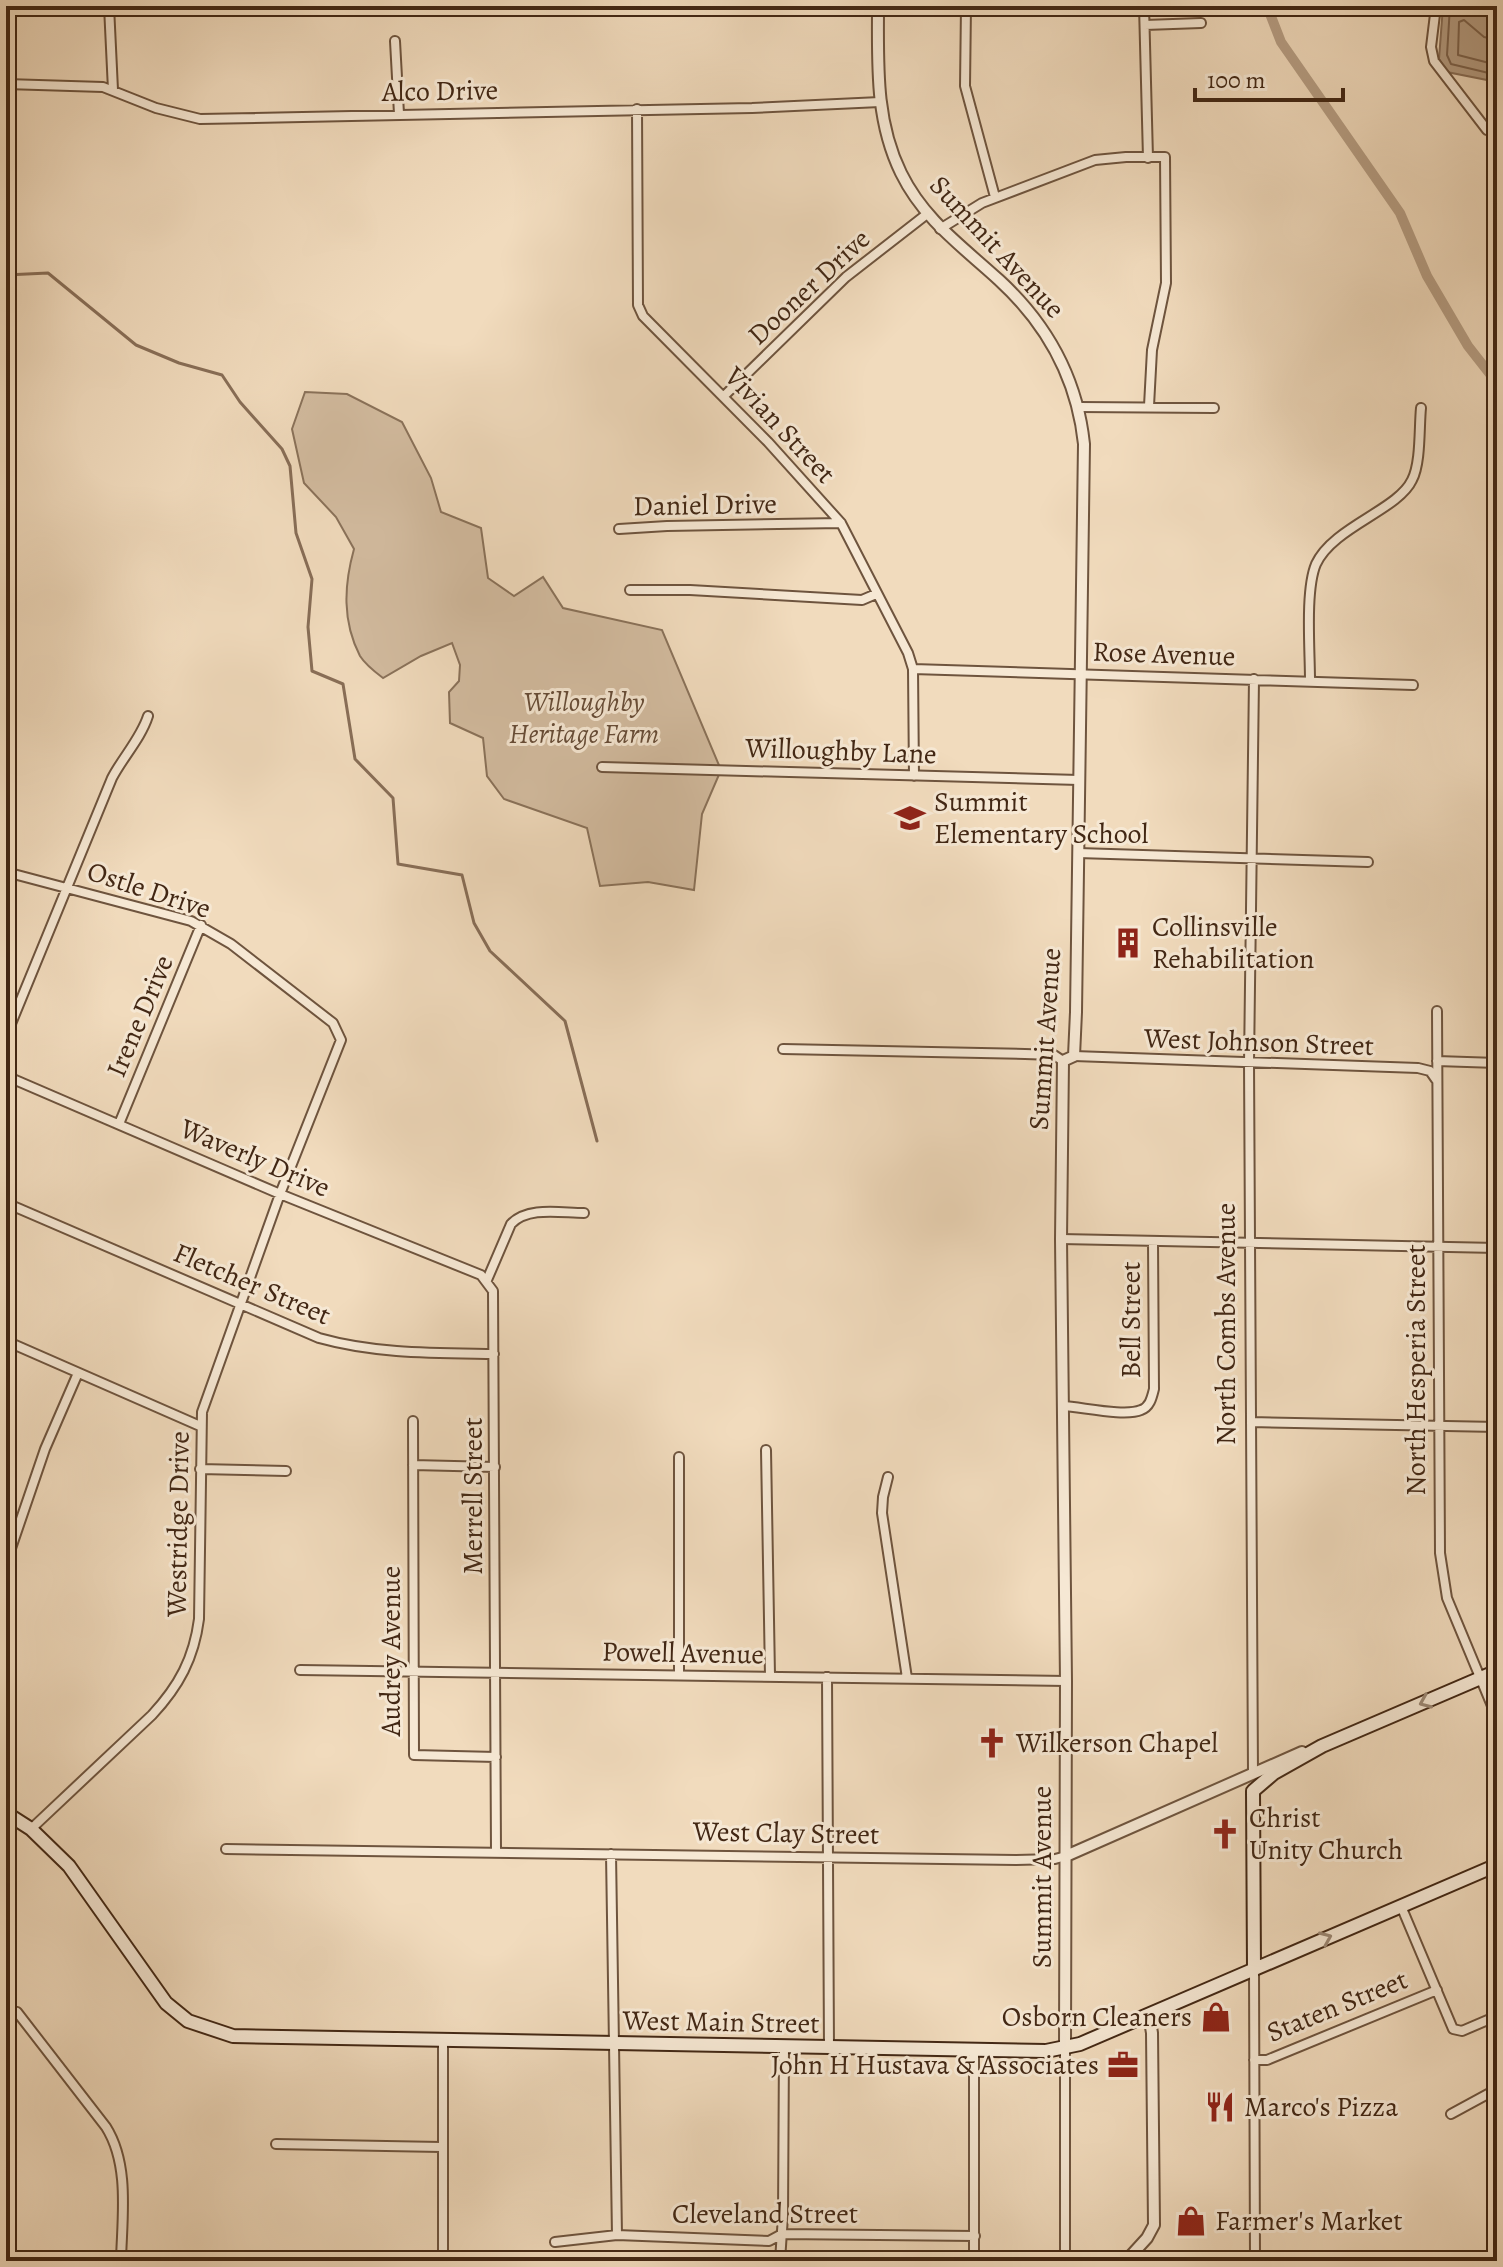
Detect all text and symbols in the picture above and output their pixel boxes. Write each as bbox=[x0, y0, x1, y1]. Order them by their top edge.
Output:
scale bar bbox=[1195, 52, 1343, 102]
text: 100 m bbox=[1207, 64, 1266, 96]
street label: Alco Drive bbox=[380, 71, 499, 111]
street label: Summit Avenue bbox=[921, 167, 1073, 327]
street label: Dooner Drive bbox=[740, 220, 878, 354]
street label: Vivian Street bbox=[715, 358, 844, 492]
street label: Daniel Drive bbox=[633, 485, 777, 525]
street label: Rose Avenue bbox=[1092, 633, 1236, 675]
park label: Willoughby Heritage Farm bbox=[509, 683, 659, 753]
street label: Willoughby Lane bbox=[744, 729, 937, 773]
place label: Summit Elementary School bbox=[934, 783, 1149, 853]
school or university icon: Summit Elementary School bbox=[893, 801, 927, 835]
street label: Ostle Drive bbox=[82, 852, 216, 928]
place label: Collinsville Rehabilitation bbox=[1152, 908, 1314, 978]
building icon: Collinsville Rehabilitation bbox=[1111, 926, 1145, 960]
street label: Summit Avenue bbox=[1020, 947, 1070, 1131]
street label: Irene Drive bbox=[97, 949, 183, 1083]
street label: West Johnson Street bbox=[1143, 1019, 1374, 1065]
street label: Waverly Drive bbox=[173, 1109, 336, 1207]
street label: North Combs Avenue bbox=[1207, 1203, 1245, 1445]
street label: Fletcher Street bbox=[168, 1234, 336, 1334]
street label: North Hesperia Street bbox=[1397, 1244, 1435, 1496]
street label: Bell Street bbox=[1112, 1261, 1150, 1379]
street label: Merrell Street bbox=[454, 1417, 492, 1575]
street label: Westridge Drive bbox=[157, 1431, 199, 1618]
street label: Audrey Avenue bbox=[372, 1566, 410, 1737]
street label: Powell Avenue bbox=[602, 1633, 764, 1673]
one-way arrow bbox=[1419, 1692, 1433, 1708]
place label: Wilkerson Chapel bbox=[1015, 1724, 1218, 1762]
church icon: Wilkerson Chapel bbox=[975, 1726, 1009, 1760]
street label: Summit Avenue bbox=[1023, 1786, 1061, 1968]
place label: Christ Unity Church bbox=[1249, 1799, 1403, 1869]
street label: West Clay Street bbox=[692, 1812, 879, 1854]
church icon: Christ Unity Church bbox=[1208, 1817, 1242, 1851]
one-way arrow bbox=[1318, 1932, 1332, 1948]
street label: Staten Street bbox=[1261, 1961, 1413, 2051]
place label: Osborn Cleaners bbox=[1002, 1998, 1192, 2036]
shop icon: Osborn Cleaners bbox=[1199, 2000, 1233, 2034]
street label: West Main Street bbox=[621, 2001, 820, 2043]
place label: John H Hustava & Associates bbox=[771, 2046, 1099, 2084]
office icon: John H Hustava & Associates bbox=[1106, 2048, 1140, 2082]
place label: Marco's Pizza bbox=[1244, 2088, 1398, 2126]
restaurant icon: Marco's Pizza bbox=[1203, 2090, 1237, 2124]
street label: Cleveland Street bbox=[672, 2195, 858, 2233]
place label: Farmer's Market bbox=[1215, 2202, 1403, 2240]
shop icon: Farmer's Market bbox=[1174, 2204, 1208, 2238]

